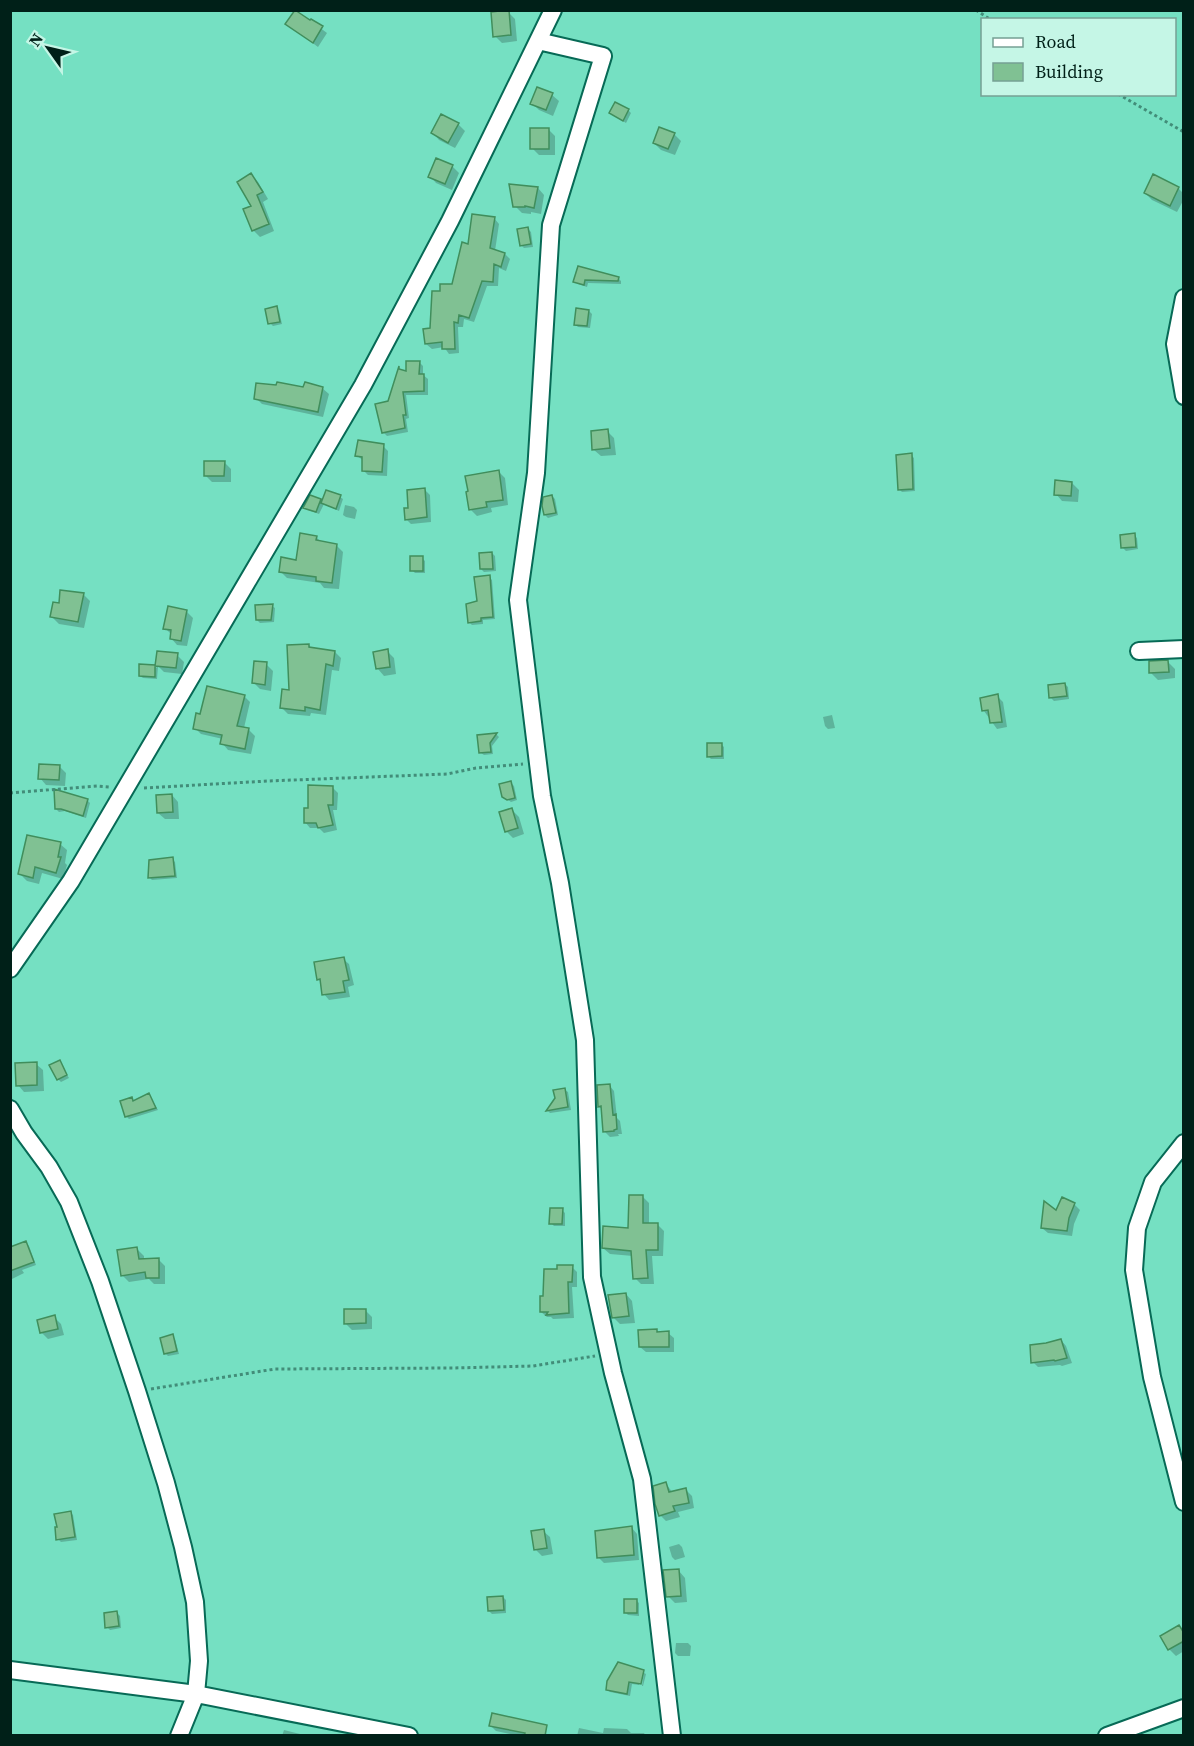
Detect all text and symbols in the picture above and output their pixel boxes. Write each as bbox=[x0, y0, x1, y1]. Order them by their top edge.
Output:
north arrow bbox=[18, 18, 78, 78]
legend bbox=[981, 18, 1176, 96]
text: N bbox=[23, 28, 48, 51]
text: Road bbox=[1035, 29, 1076, 54]
text: Building bbox=[1035, 59, 1103, 84]

